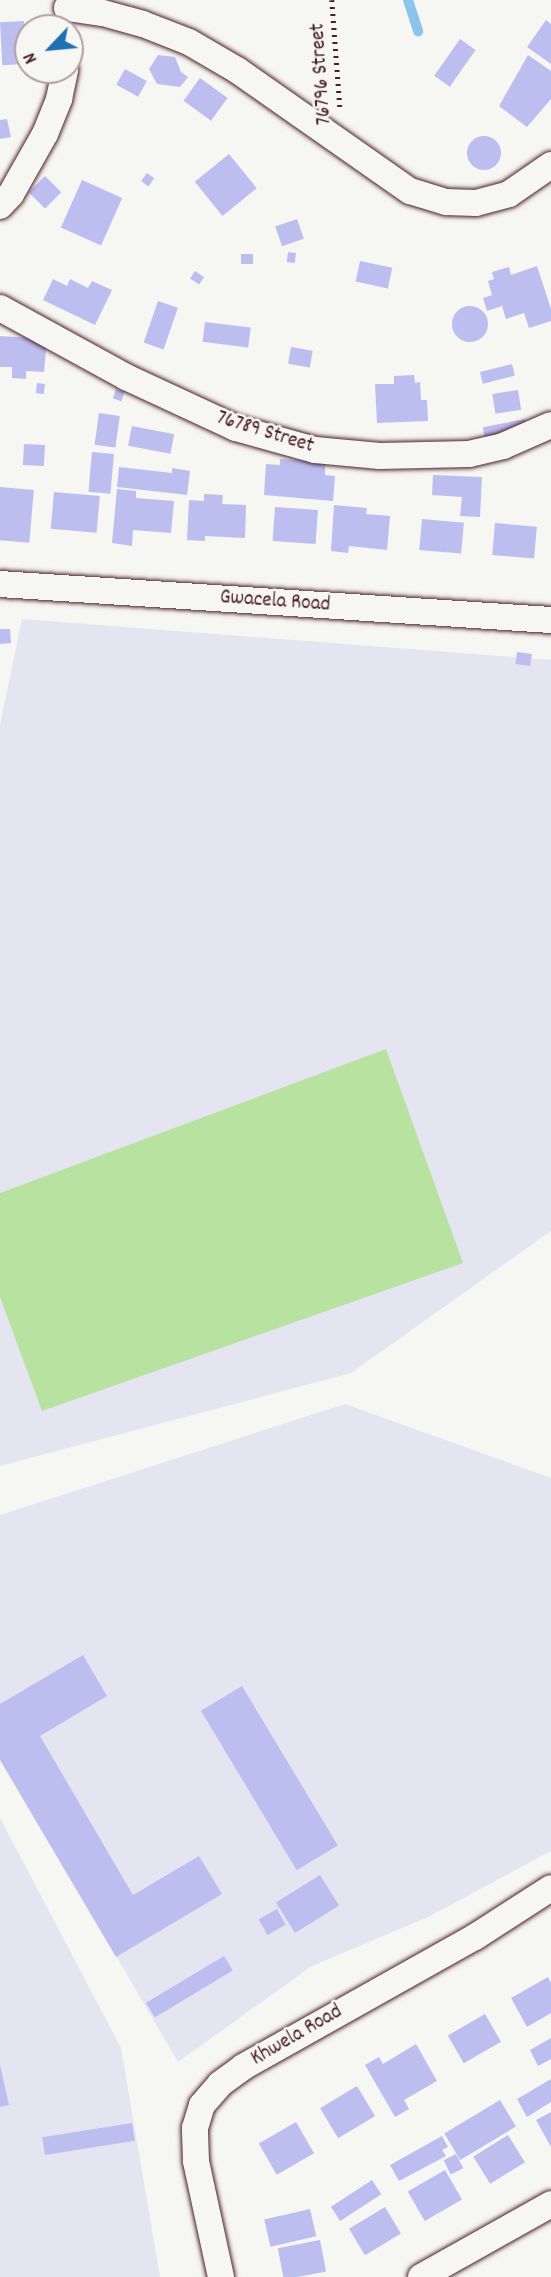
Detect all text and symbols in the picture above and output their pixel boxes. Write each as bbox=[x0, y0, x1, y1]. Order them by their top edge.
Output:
north arrow bbox=[14, 14, 84, 84]
street label: 76796 Street bbox=[306, 22, 338, 126]
text: N bbox=[17, 47, 46, 68]
street label: 76789 Street bbox=[213, 406, 317, 460]
street label: Gwacela Road bbox=[219, 586, 331, 618]
street label: Khwela Road bbox=[247, 2000, 347, 2072]

